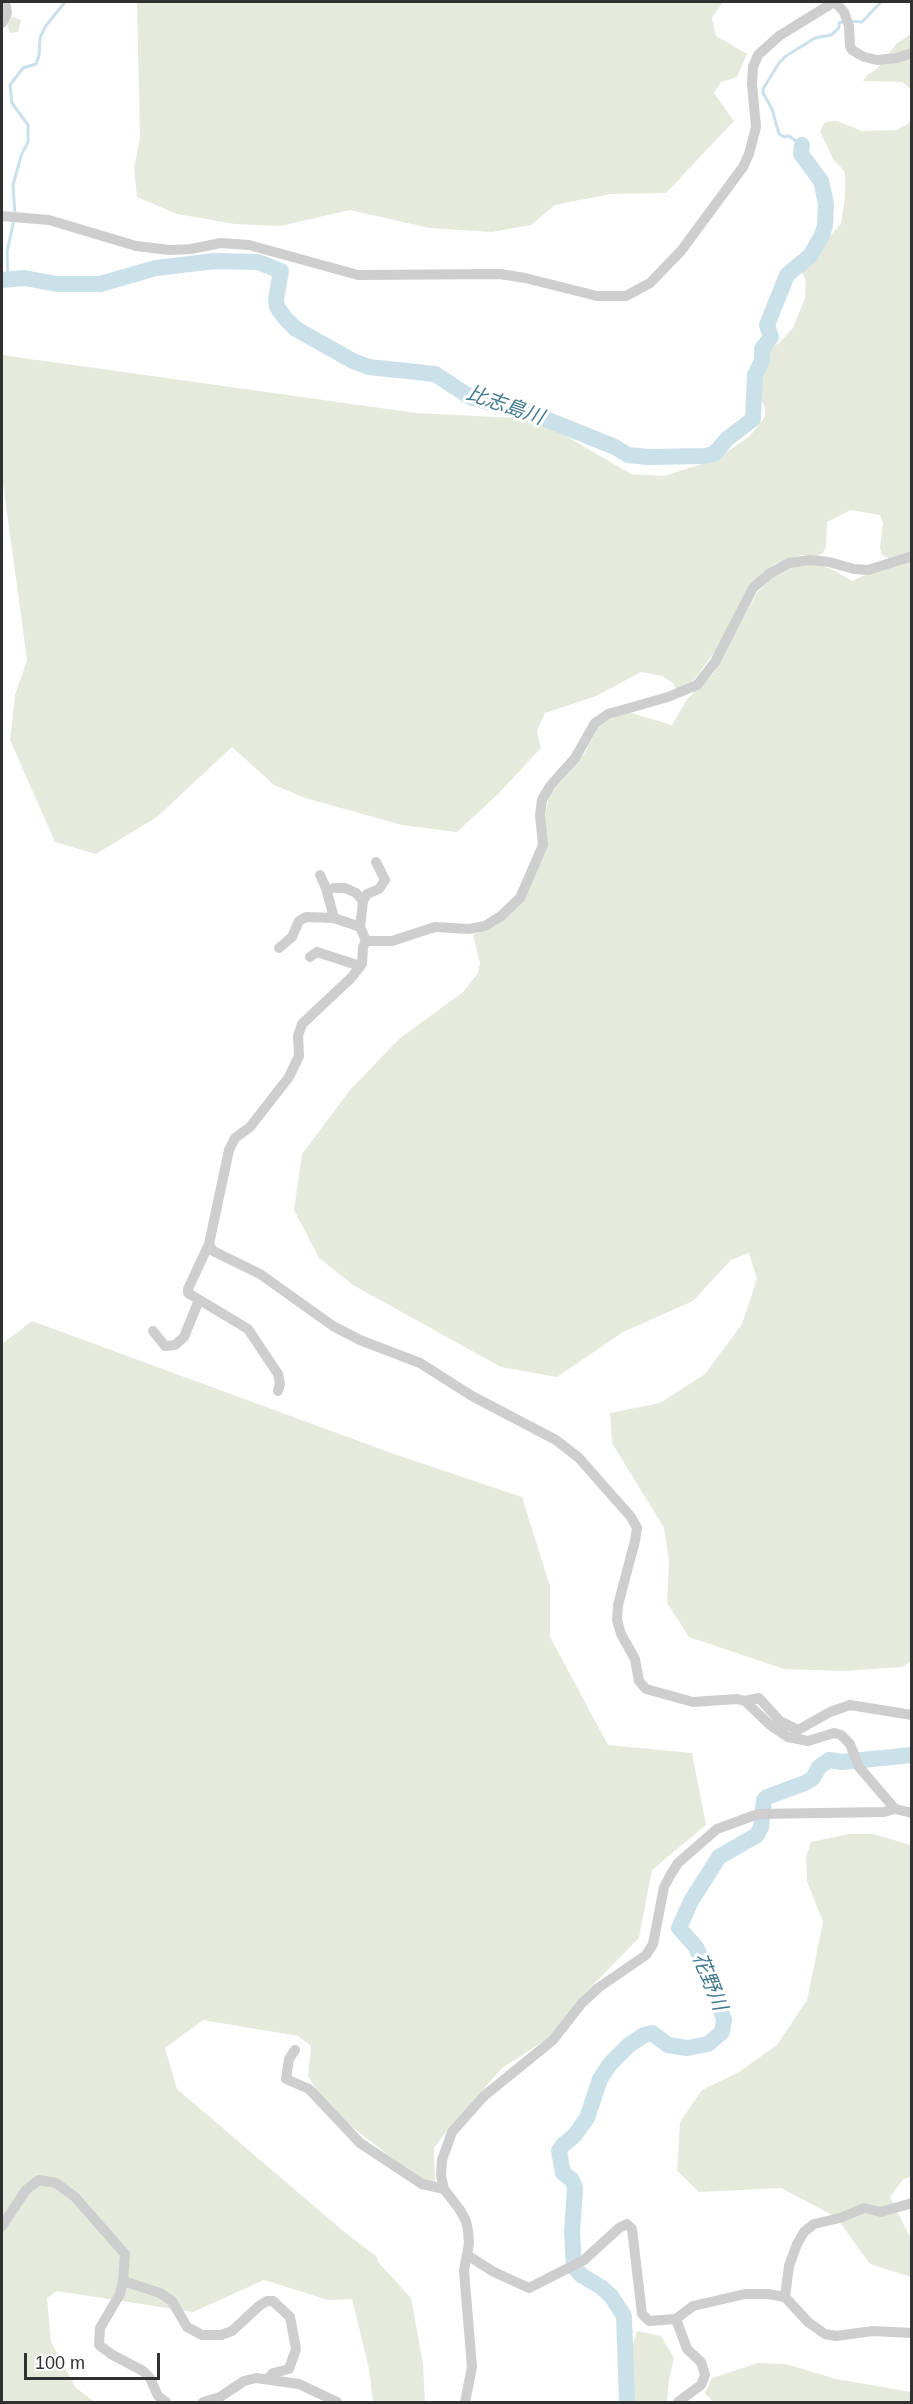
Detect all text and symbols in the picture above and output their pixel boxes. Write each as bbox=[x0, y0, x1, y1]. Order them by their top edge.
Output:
water label: 比志島川 bbox=[463, 382, 547, 430]
water label: 花野川 bbox=[687, 1950, 731, 2014]
scale bar bbox=[27, 2341, 164, 2379]
text: 100 m bbox=[35, 2353, 85, 2373]

